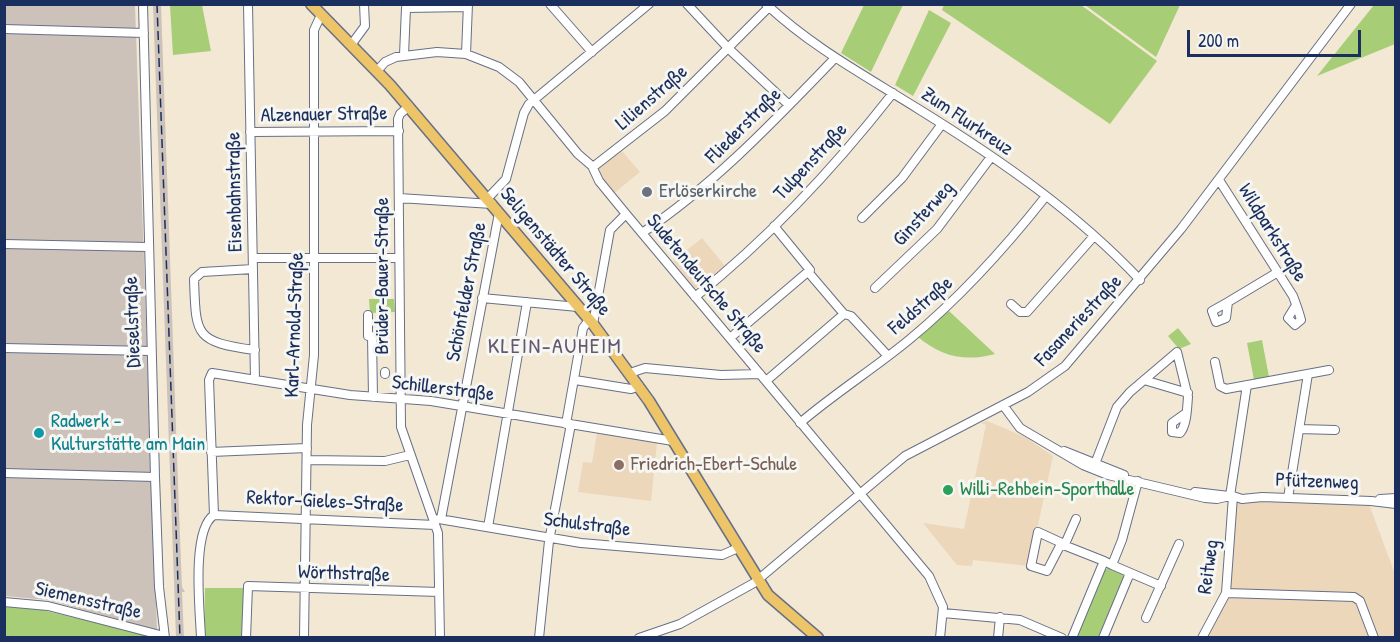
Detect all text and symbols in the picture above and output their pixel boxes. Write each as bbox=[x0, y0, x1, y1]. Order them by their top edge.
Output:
scale bar bbox=[1190, 18, 1364, 56]
text: 200 m bbox=[1198, 28, 1239, 53]
street label: Lilienstraße bbox=[611, 60, 693, 136]
street label: Fliederstraße bbox=[701, 83, 787, 169]
street label: Zum Flurkreuz bbox=[917, 83, 1017, 161]
street label: Alzenauer Straße bbox=[260, 102, 388, 128]
street label: Tulpenstraße bbox=[769, 118, 853, 206]
street label: Eisenbahnstraße bbox=[222, 132, 248, 252]
street label: Ginsterweg bbox=[888, 176, 960, 252]
place label: Erlöserkirche bbox=[659, 180, 757, 204]
street label: Wildparkstraße bbox=[1232, 180, 1312, 286]
street label: Seligenstädter Straße bbox=[494, 183, 616, 321]
marker: Erlöserkirche bbox=[640, 185, 654, 199]
street label: Brüder-Bauer-Straße bbox=[371, 197, 395, 355]
street label: Sudetendeutsche Straße bbox=[641, 210, 771, 358]
street label: Schönfelder Straße bbox=[442, 220, 492, 364]
street label: Karl-Arnold-Straße bbox=[280, 252, 310, 398]
street label: Fasaneriestraße bbox=[1030, 270, 1128, 372]
street label: Feldstraße bbox=[884, 272, 958, 340]
street label: Dieselstraße bbox=[119, 276, 147, 368]
district label: KLEIN-AUHEIM bbox=[488, 334, 622, 360]
street label: Schillerstraße bbox=[391, 371, 495, 407]
place label: Radwerk - Kulturstätte am Main bbox=[51, 410, 205, 457]
marker: Radwerk - Kulturstätte am Main bbox=[32, 426, 46, 440]
place label: Friedrich-Ebert-Schule bbox=[631, 453, 797, 477]
marker: Friedrich-Ebert-Schule bbox=[612, 458, 626, 472]
street label: Pfützenweg bbox=[1275, 469, 1359, 495]
place label: Willi-Rehbein-Sporthalle bbox=[960, 478, 1134, 502]
marker: Willi-Rehbein-Sporthalle bbox=[941, 483, 955, 497]
street label: Rektor-Gieles-Straße bbox=[246, 486, 404, 518]
street label: Schulstraße bbox=[542, 508, 632, 542]
street label: Reitweg bbox=[1193, 538, 1225, 596]
street label: Wörthstraße bbox=[298, 560, 390, 588]
street label: Siemensstraße bbox=[32, 577, 144, 625]

